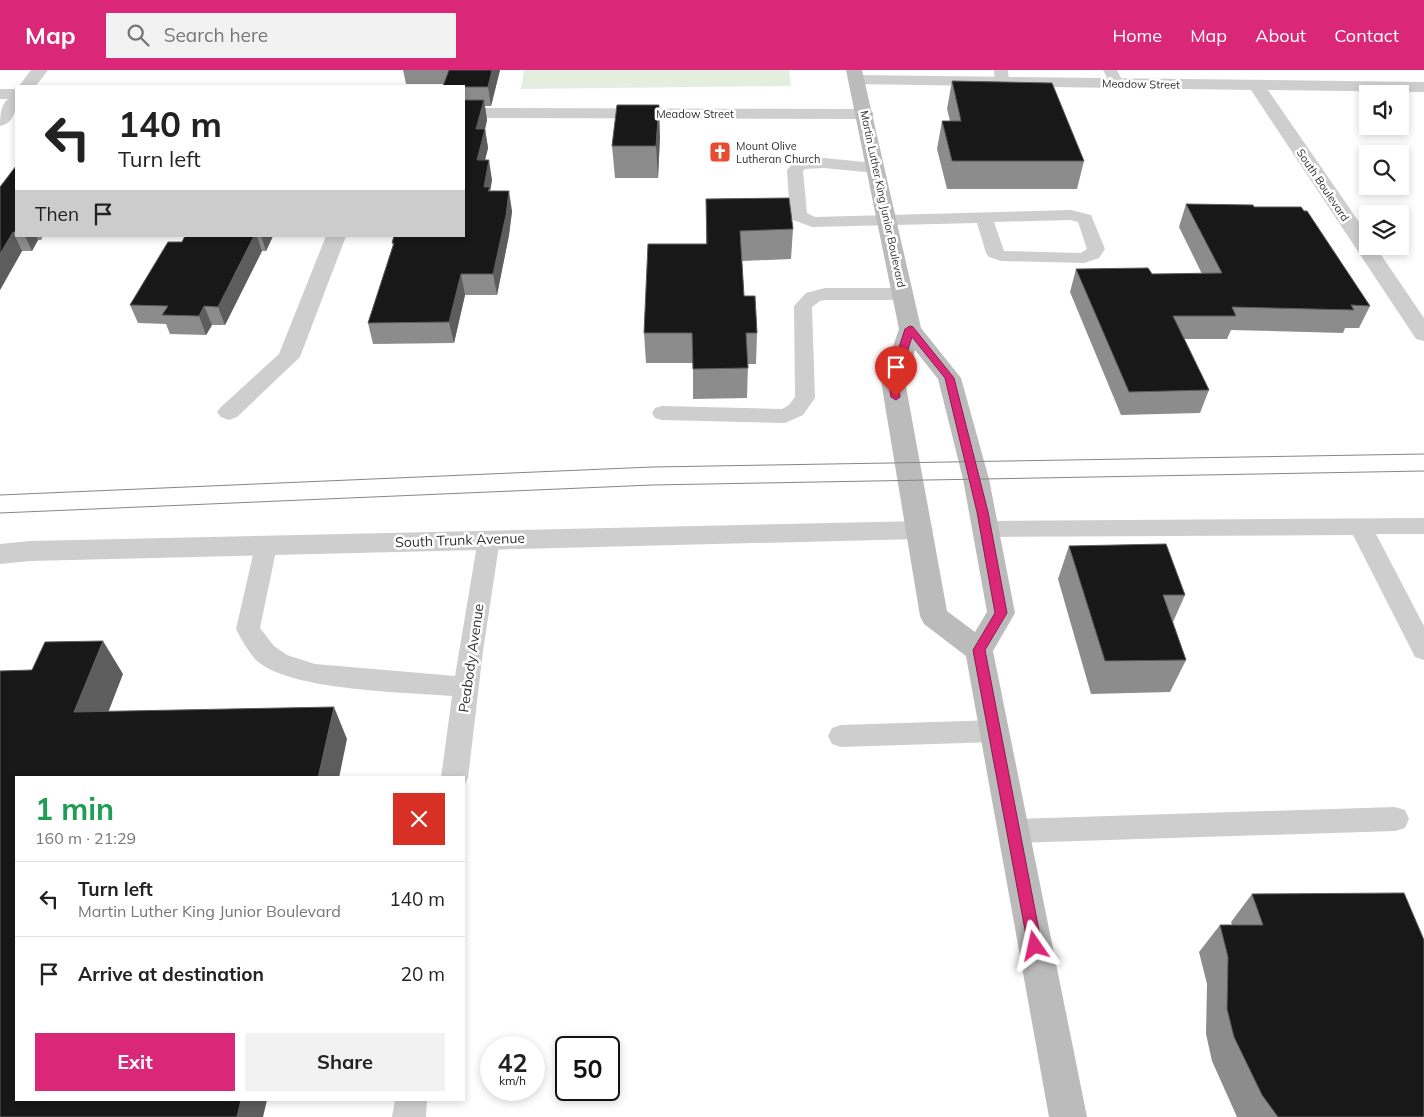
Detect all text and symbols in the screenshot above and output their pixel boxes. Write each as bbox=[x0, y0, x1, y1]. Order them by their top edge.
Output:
search box bbox=[106, 13, 456, 58]
text: Map bbox=[25, 20, 76, 50]
icon: search bbox=[124, 21, 152, 49]
text: Search here bbox=[164, 23, 268, 47]
text: Home bbox=[1112, 24, 1162, 47]
text: Map bbox=[1190, 24, 1227, 47]
text: About bbox=[1255, 24, 1306, 47]
text: Contact bbox=[1334, 24, 1399, 47]
street label: Meadow Street bbox=[1102, 76, 1180, 92]
map controls bbox=[1359, 85, 1409, 255]
button: sound bbox=[1359, 85, 1409, 135]
text: 140 m bbox=[118, 102, 222, 146]
icon: left bbox=[35, 105, 100, 170]
street label: Meadow Street bbox=[656, 107, 734, 121]
street label: Martin Luther King Junior Boulevard bbox=[857, 109, 909, 289]
place label: Mount Olive Lutheran Church bbox=[736, 139, 821, 166]
church icon: Mount Olive Lutheran Church bbox=[708, 140, 732, 164]
text: Turn left bbox=[118, 145, 201, 173]
button: search bbox=[1359, 145, 1409, 195]
street label: South Boulevard bbox=[1294, 146, 1352, 224]
icon: arrive bbox=[89, 200, 117, 228]
text: Then bbox=[35, 202, 79, 226]
button: layers bbox=[1359, 205, 1409, 255]
pin bbox=[875, 346, 917, 397]
icon: arrive bbox=[882, 353, 910, 381]
street label: South Trunk Avenue bbox=[395, 529, 525, 551]
street label: Peabody Avenue bbox=[454, 603, 488, 713]
text: 1 min bbox=[35, 790, 114, 828]
button: close bbox=[393, 793, 445, 845]
text: 160 m · 21:29 bbox=[35, 828, 136, 848]
text: Turn left bbox=[78, 877, 153, 901]
icon: left bbox=[35, 885, 63, 913]
text: 140 m bbox=[389, 887, 445, 911]
text: Martin Luther King Junior Boulevard bbox=[78, 901, 341, 921]
position arrow bbox=[1008, 919, 1060, 971]
icon: arrive bbox=[35, 960, 63, 988]
text: Arrive at destination bbox=[78, 962, 264, 986]
text: 20 m bbox=[401, 962, 445, 986]
button: Exit bbox=[35, 1033, 235, 1091]
button: Share bbox=[245, 1033, 445, 1091]
speed limit sign: 50 bbox=[555, 1036, 620, 1101]
text: 42 bbox=[497, 1047, 528, 1078]
text: km/h bbox=[499, 1073, 526, 1088]

